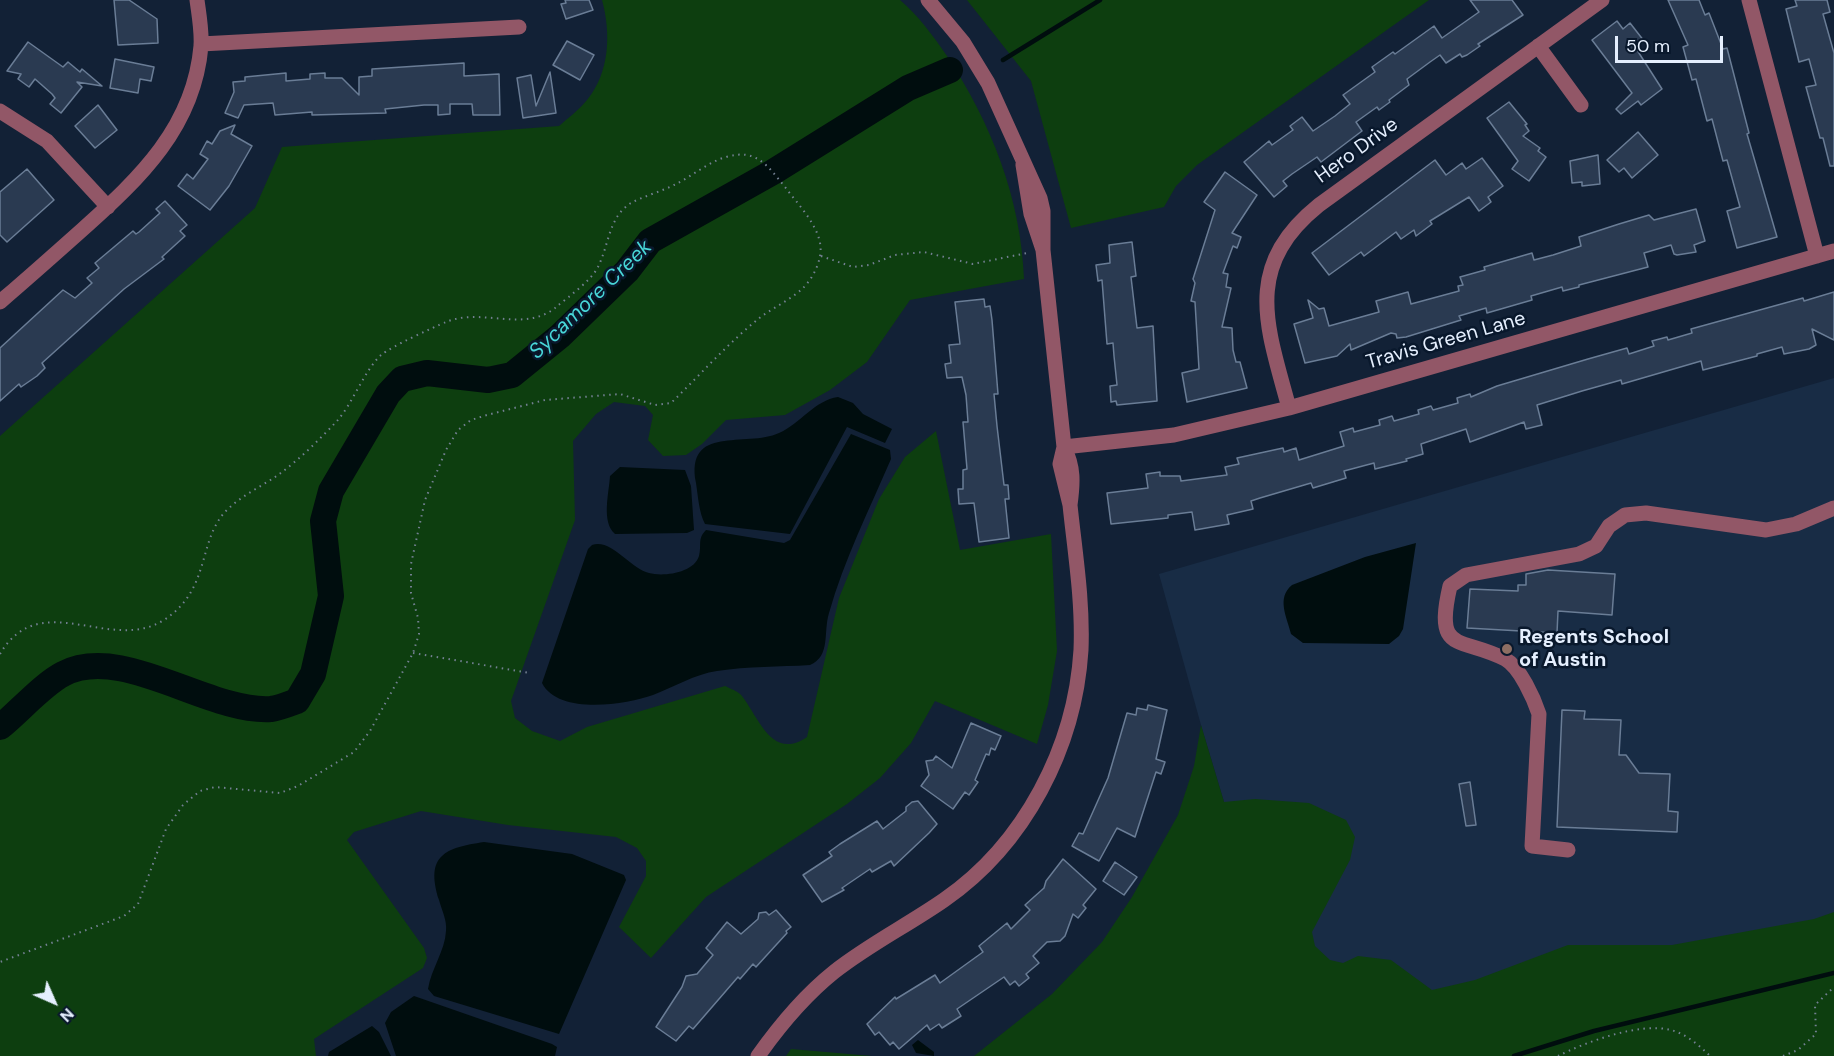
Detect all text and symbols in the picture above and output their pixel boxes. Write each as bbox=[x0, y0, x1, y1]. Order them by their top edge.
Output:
scale bar bbox=[1618, 24, 1726, 62]
text: 50 m bbox=[1626, 34, 1670, 58]
street label: Hero Drive bbox=[1311, 113, 1403, 189]
water label: Sycamore Creek bbox=[524, 235, 658, 365]
street label: Travis Green Lane bbox=[1364, 307, 1528, 375]
place label: Regents School of Austin bbox=[1519, 626, 1669, 673]
marker: Regents School of Austin bbox=[1500, 642, 1514, 656]
north arrow bbox=[24, 972, 84, 1032]
text: N bbox=[56, 1004, 79, 1027]

